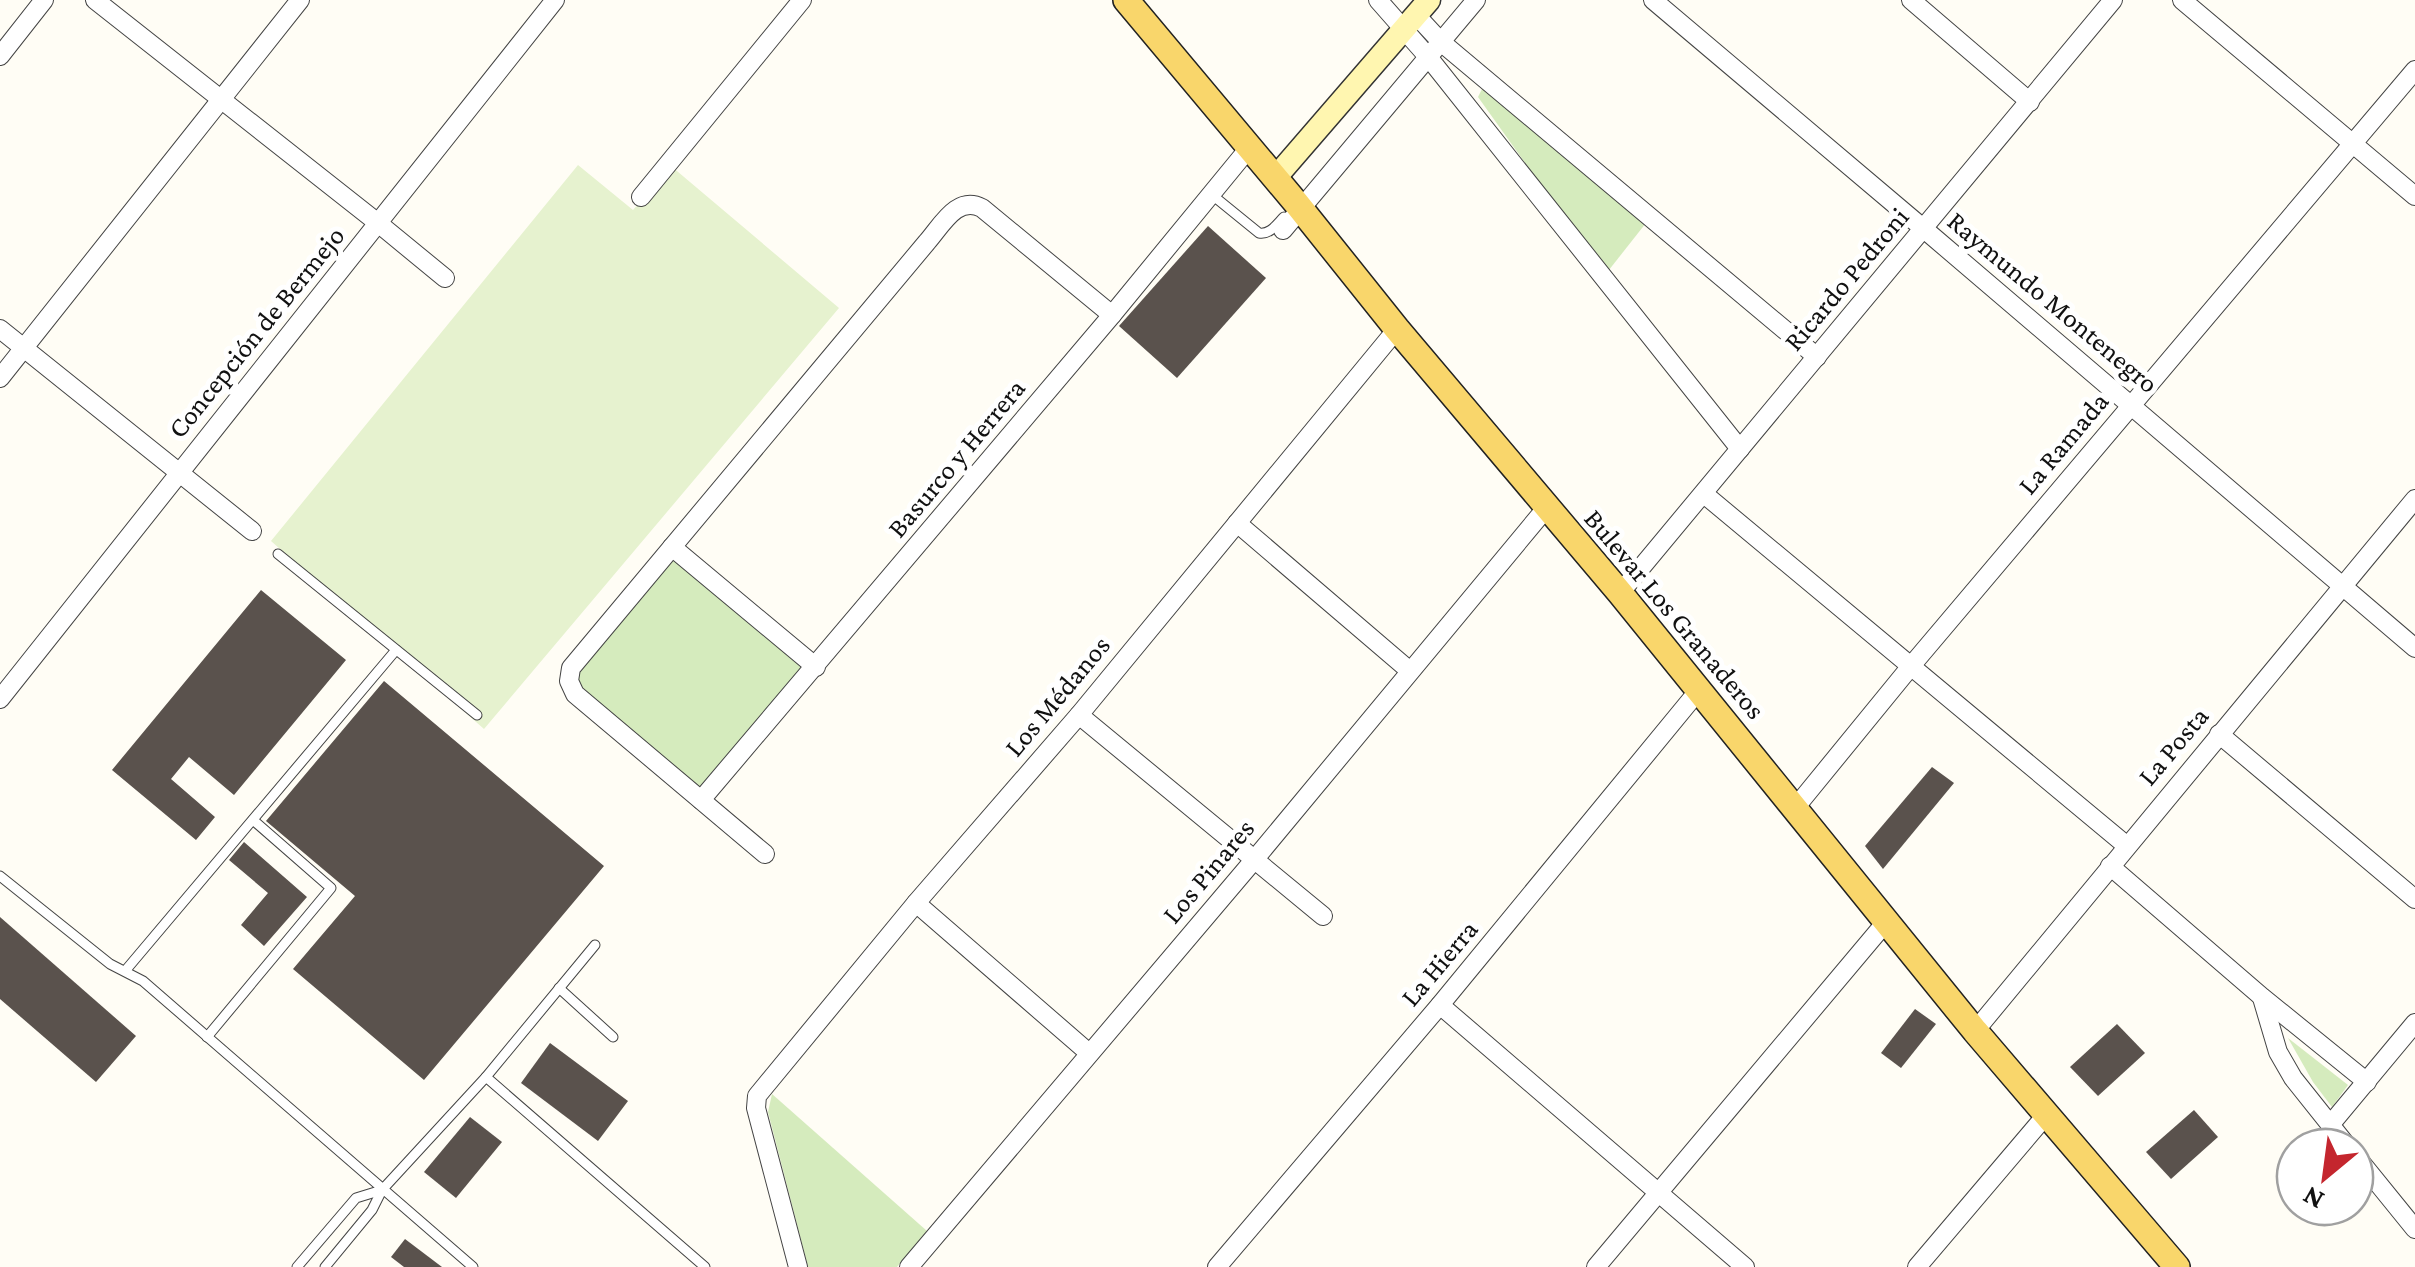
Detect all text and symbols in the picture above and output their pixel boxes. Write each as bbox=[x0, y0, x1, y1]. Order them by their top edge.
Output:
street label: Ricardo Pedroni bbox=[1777, 201, 1915, 357]
street label: Raymundo Montenegro bbox=[1942, 205, 2164, 399]
street label: Concepción de Bermejo bbox=[161, 220, 351, 444]
street label: Basurco y Herrera bbox=[881, 373, 1031, 543]
street label: La Ramada bbox=[2011, 386, 2115, 500]
street label: Bulevar Los Granaderos bbox=[1578, 503, 1772, 725]
street label: Los Médanos bbox=[998, 630, 1116, 762]
street label: La Posta bbox=[2131, 701, 2215, 791]
street label: Los Pinares bbox=[1156, 813, 1260, 929]
street label: La Hierra bbox=[1394, 914, 1484, 1012]
north arrow bbox=[2275, 1127, 2375, 1227]
text: N bbox=[2297, 1180, 2329, 1217]

